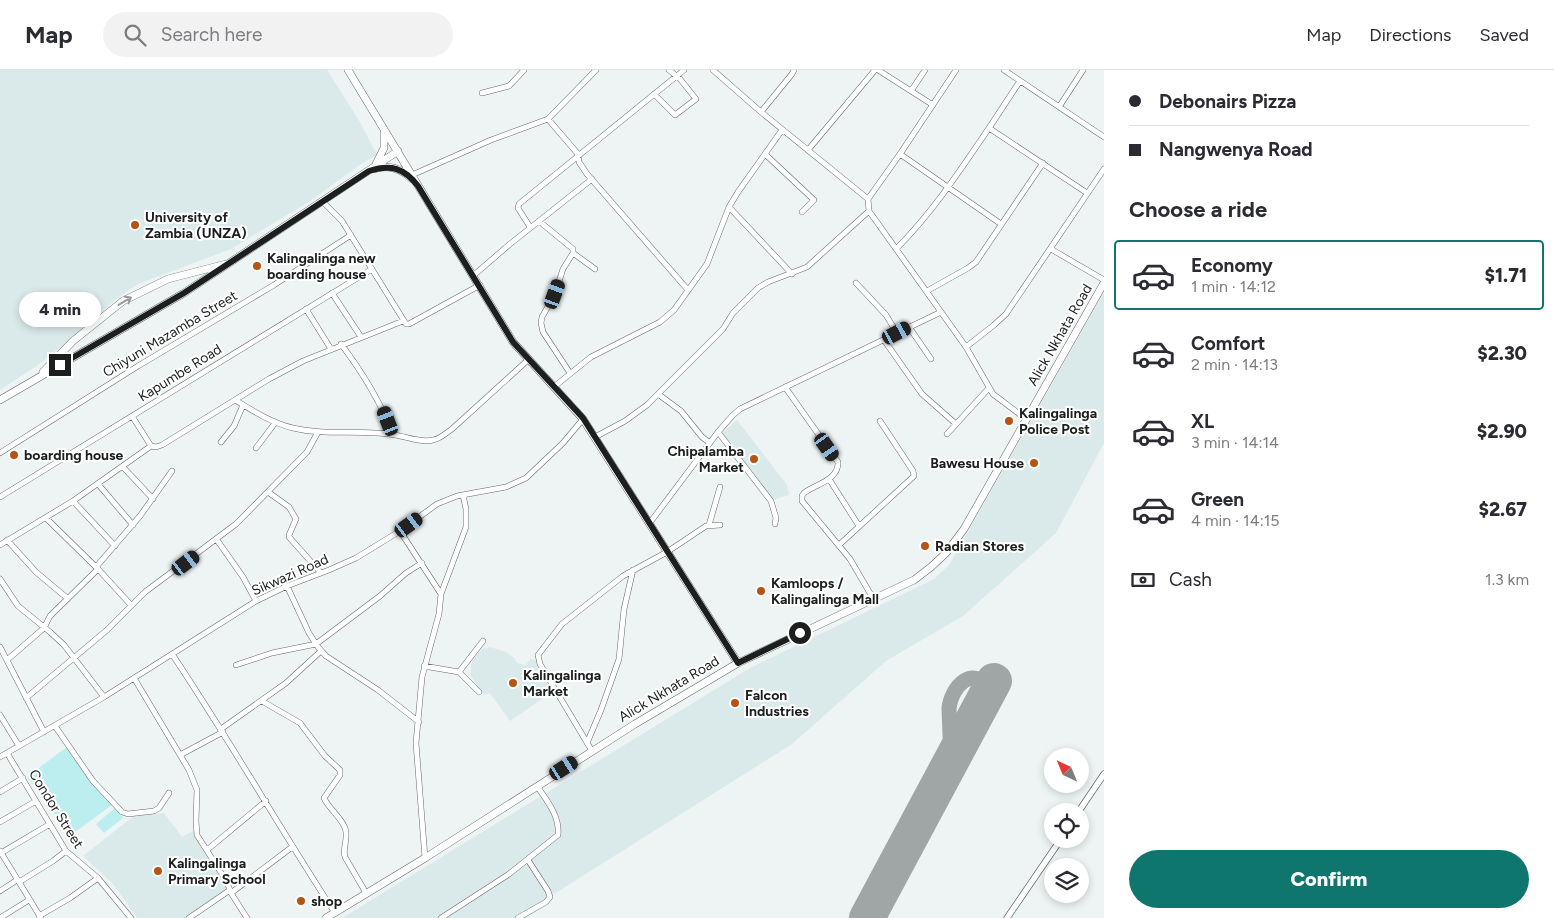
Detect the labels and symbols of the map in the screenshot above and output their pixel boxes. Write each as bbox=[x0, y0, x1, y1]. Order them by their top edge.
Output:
place label: University of Zambia (UNZA) bbox=[145, 209, 247, 242]
marker: University of Zambia (UNZA) bbox=[129, 219, 141, 231]
place label: Kalingalinga new boarding house bbox=[267, 250, 376, 283]
marker: Kalingalinga new boarding house bbox=[251, 260, 263, 272]
car bbox=[542, 277, 567, 311]
street label: Alick Nkhata Road bbox=[1024, 281, 1096, 389]
street label: Chiyuni Mazamba Street bbox=[100, 287, 240, 381]
callout: 4 min bbox=[19, 292, 101, 328]
one-way arrow bbox=[118, 295, 132, 306]
car bbox=[880, 319, 913, 347]
street label: Kapumbe Road bbox=[135, 341, 225, 405]
route end bbox=[49, 354, 71, 376]
car bbox=[375, 404, 400, 438]
place label: Kalingalinga Police Post bbox=[1019, 405, 1097, 438]
marker: Kalingalinga Police Post bbox=[1003, 415, 1015, 427]
car bbox=[812, 430, 841, 464]
place label: Chipalamba Market bbox=[667, 443, 744, 476]
place label: boarding house bbox=[24, 447, 124, 464]
marker: boarding house bbox=[8, 449, 20, 461]
marker: Chipalamba Market bbox=[748, 453, 760, 465]
place label: Bawesu House bbox=[930, 455, 1024, 472]
marker: Bawesu House bbox=[1028, 457, 1040, 469]
car bbox=[392, 510, 425, 540]
place label: Radian Stores bbox=[935, 538, 1024, 555]
marker: Radian Stores bbox=[919, 540, 931, 552]
car bbox=[169, 548, 202, 578]
street label: Sikwazi Road bbox=[249, 550, 331, 600]
place label: Kamloops / Kalingalinga Mall bbox=[771, 575, 879, 608]
marker: Kamloops / Kalingalinga Mall bbox=[755, 585, 767, 597]
route start bbox=[789, 622, 811, 644]
street label: Alick Nkhata Road bbox=[616, 652, 722, 726]
place label: Kalingalinga Market bbox=[523, 667, 601, 700]
marker: Kalingalinga Market bbox=[507, 677, 519, 689]
place label: Falcon Industries bbox=[745, 687, 809, 720]
marker: Falcon Industries bbox=[729, 697, 741, 709]
north arrow bbox=[1044, 748, 1089, 792]
car bbox=[547, 754, 580, 782]
street label: Condor Street bbox=[25, 766, 87, 852]
place label: Kalingalinga Primary School bbox=[168, 855, 266, 888]
marker: Kalingalinga Primary School bbox=[152, 865, 164, 877]
place label: shop bbox=[311, 893, 342, 910]
marker: shop bbox=[295, 895, 307, 907]

